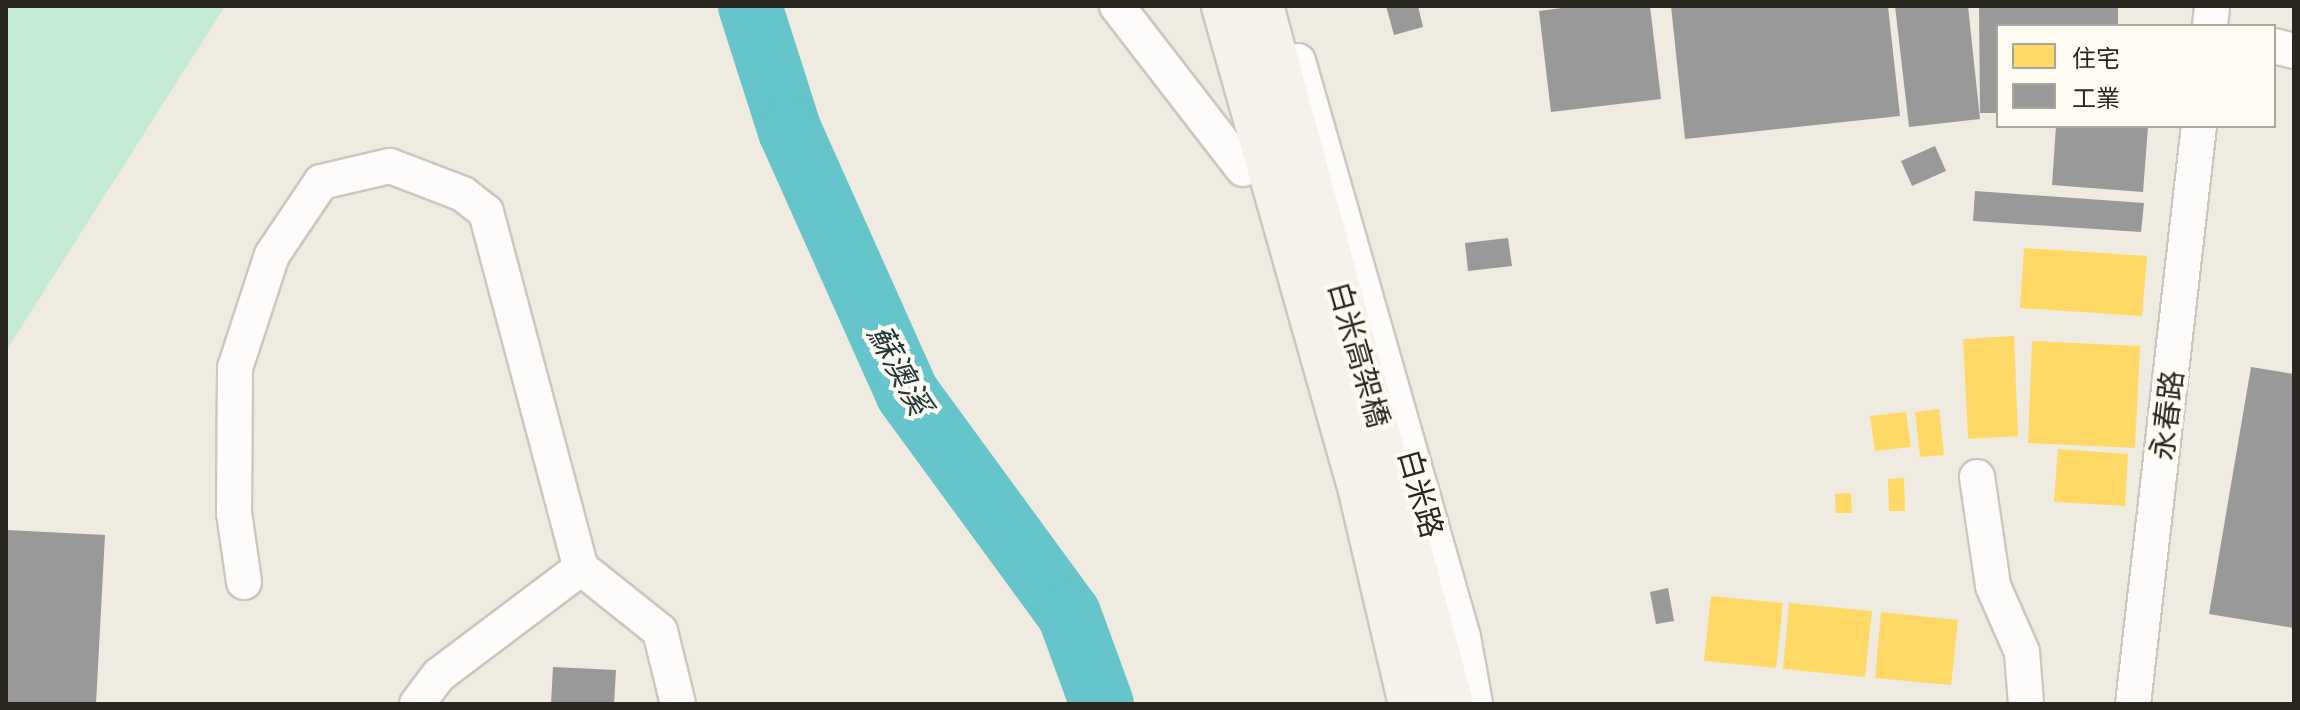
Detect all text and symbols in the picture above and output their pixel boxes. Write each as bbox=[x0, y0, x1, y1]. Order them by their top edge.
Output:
legend bbox=[1996, 24, 2276, 128]
text: 住宅 bbox=[2072, 43, 2120, 72]
text: 工業 bbox=[2072, 83, 2120, 112]
street label: 白米高架橋 bbox=[1322, 277, 1398, 431]
water label: 蘇澳溪 bbox=[862, 318, 940, 420]
street label: 永春路 bbox=[2143, 368, 2189, 462]
street label: 白米路 bbox=[1392, 445, 1452, 541]

